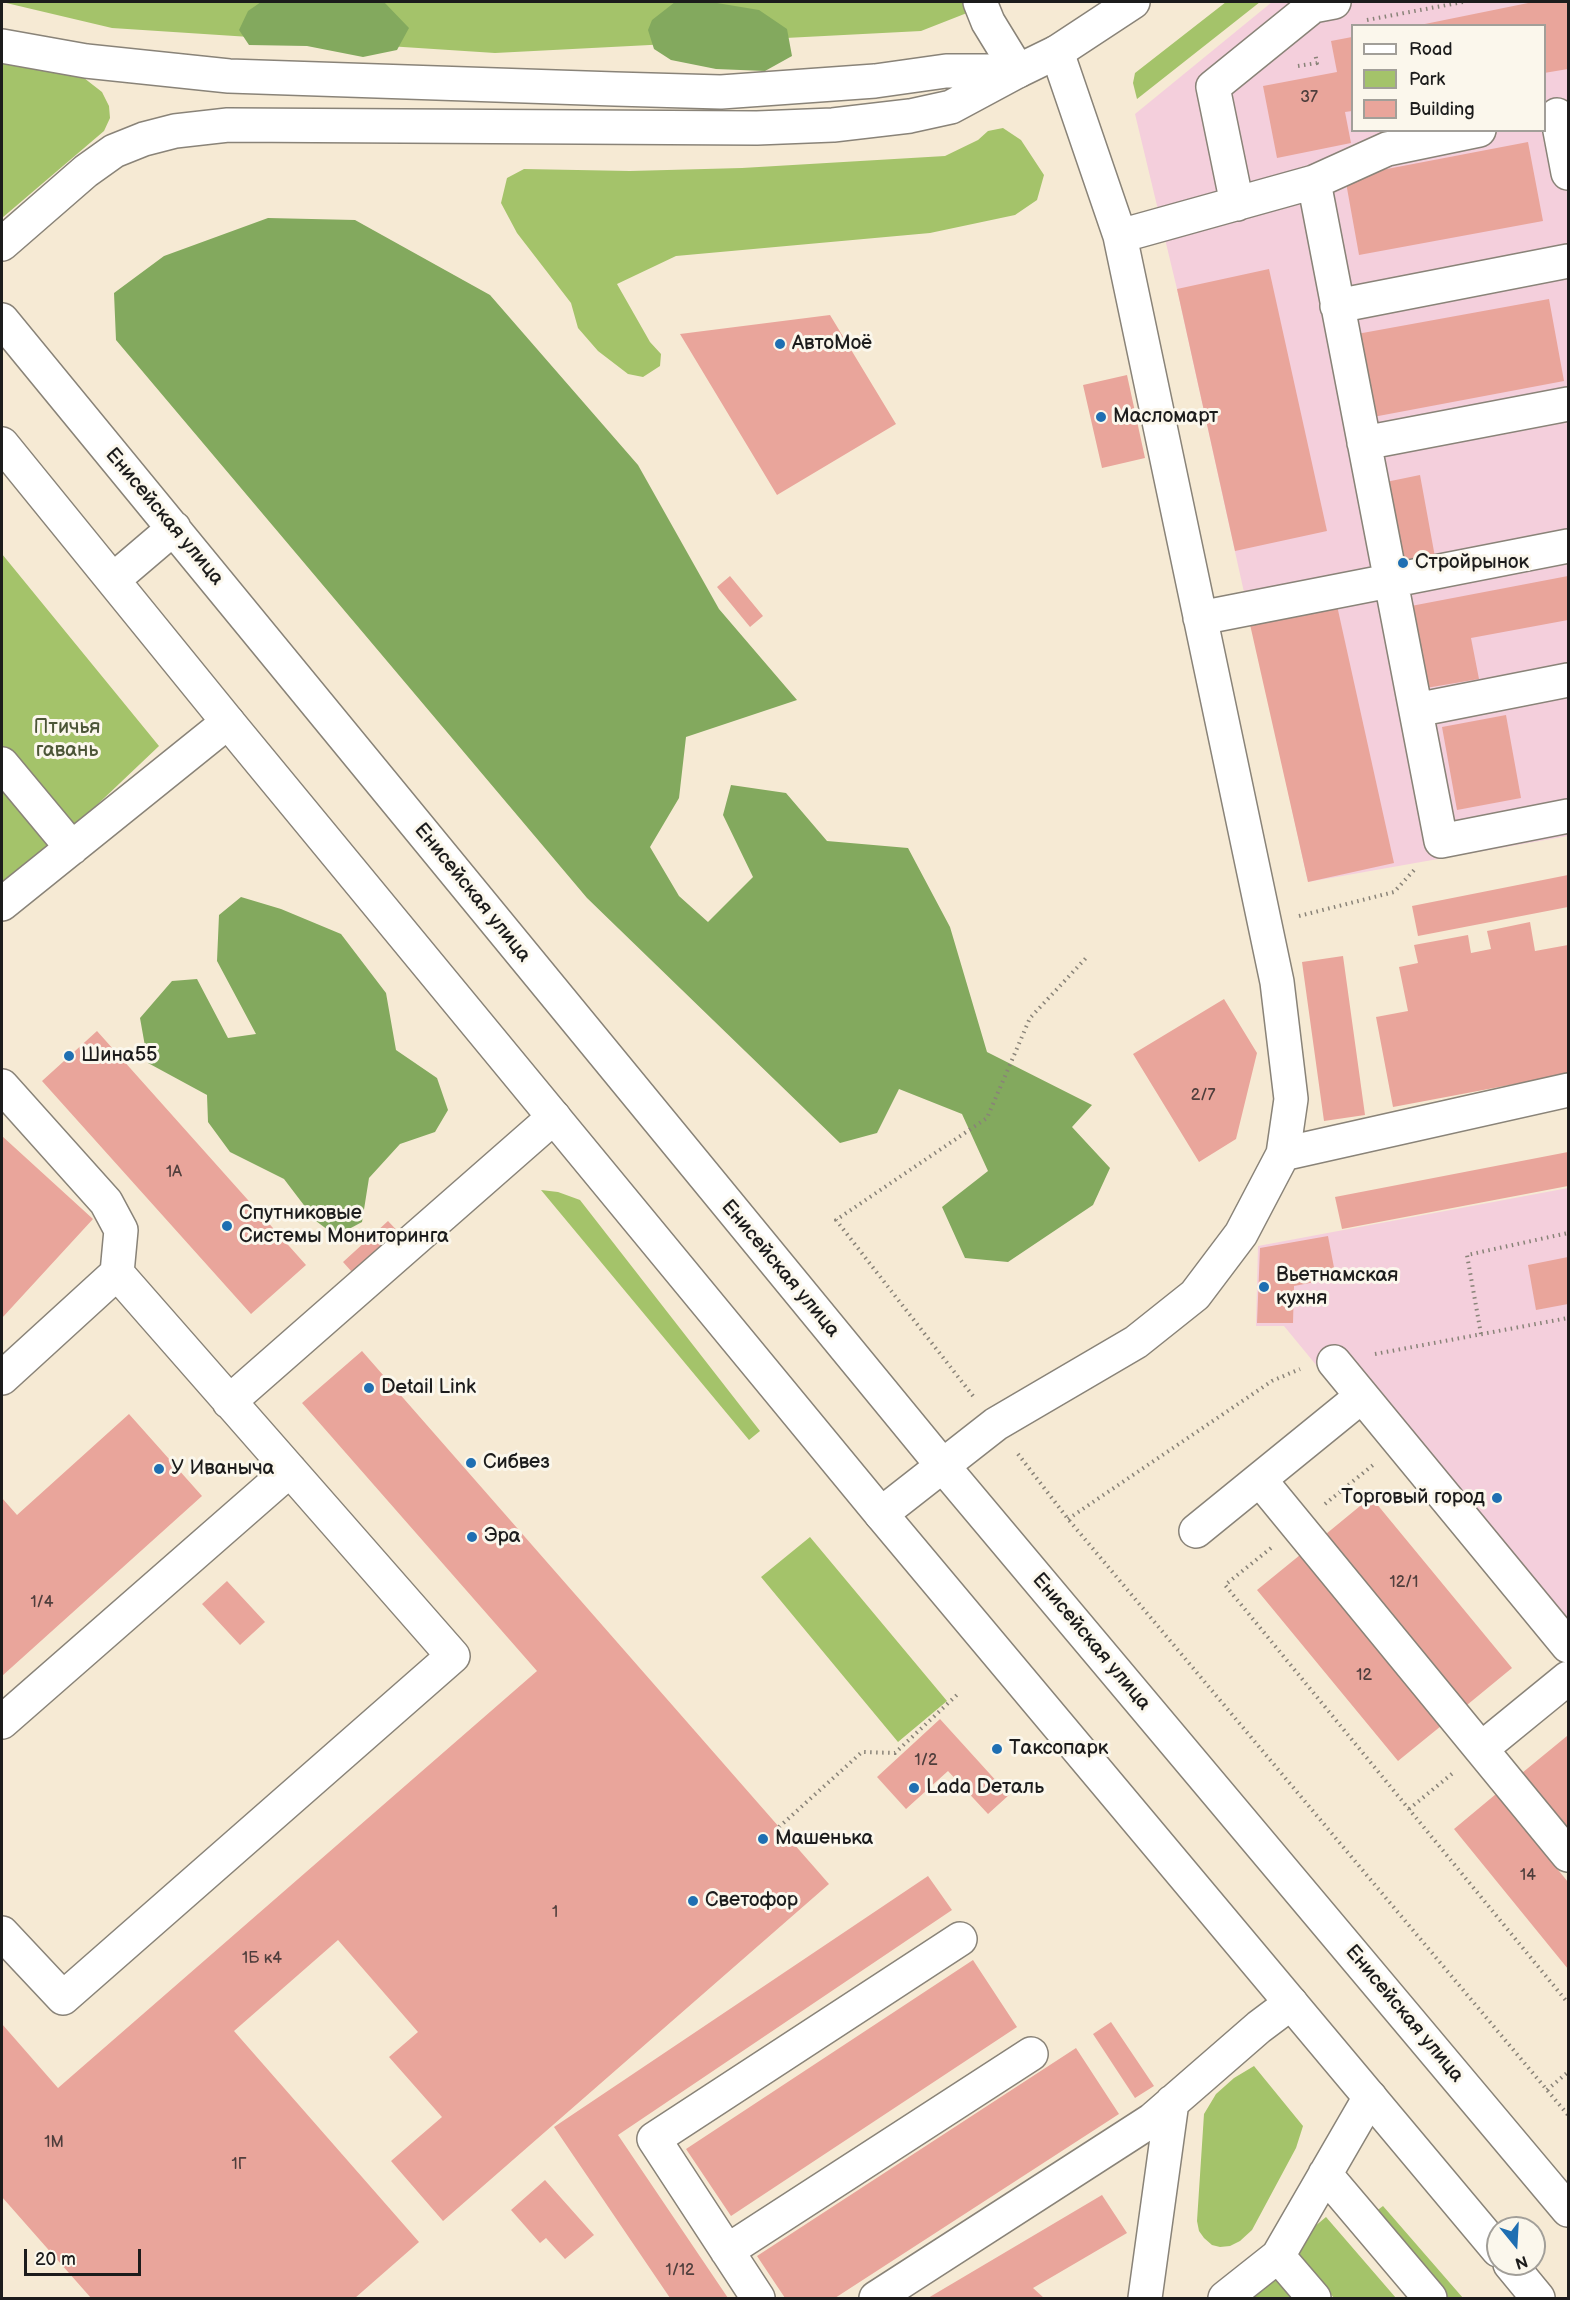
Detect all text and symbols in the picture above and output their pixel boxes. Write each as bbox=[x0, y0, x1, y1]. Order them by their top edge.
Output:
legend bbox=[1351, 24, 1546, 132]
text: Road bbox=[1409, 39, 1453, 60]
text: Park bbox=[1409, 69, 1445, 90]
house number: 37 bbox=[1300, 88, 1318, 108]
text: Building bbox=[1409, 99, 1475, 120]
place label: АвтоМоё bbox=[792, 332, 872, 356]
marker: АвтоМоё bbox=[773, 337, 787, 351]
place label: Масломарт bbox=[1113, 405, 1218, 429]
marker: Масломарт bbox=[1094, 410, 1108, 424]
street label: Енисейская улица bbox=[100, 444, 228, 590]
place label: Стройрынок bbox=[1415, 551, 1529, 575]
marker: Стройрынок bbox=[1396, 556, 1410, 570]
park label: Птичья гавань bbox=[34, 716, 100, 763]
street label: Енисейская улица bbox=[409, 819, 535, 967]
place label: Шина55 bbox=[81, 1044, 158, 1068]
marker: Шина55 bbox=[62, 1049, 76, 1063]
house number: 2/7 bbox=[1191, 1086, 1215, 1106]
house number: 1А bbox=[166, 1163, 182, 1183]
street label: Енисейская улица bbox=[716, 1196, 844, 1342]
place label: Спутниковые Системы Мониторинга bbox=[239, 1202, 449, 1249]
marker: Спутниковые Системы Мониторинга bbox=[220, 1219, 234, 1233]
place label: Вьетнамская кухня bbox=[1276, 1264, 1398, 1311]
marker: Вьетнамская кухня bbox=[1257, 1280, 1271, 1294]
place label: Detail Link bbox=[381, 1376, 476, 1400]
marker: Detail Link bbox=[362, 1381, 376, 1395]
place label: Сибвез bbox=[483, 1451, 550, 1475]
marker: Сибвез bbox=[464, 1456, 478, 1470]
place label: У Иваныча bbox=[171, 1457, 274, 1481]
marker: У Иваныча bbox=[152, 1462, 166, 1476]
place label: Торговый город bbox=[1341, 1486, 1485, 1510]
marker: Торговый город bbox=[1490, 1491, 1504, 1505]
place label: Эра bbox=[484, 1525, 521, 1549]
marker: Эра bbox=[465, 1530, 479, 1544]
street label: Енисейская улица bbox=[1027, 1569, 1155, 1715]
house number: 12/1 bbox=[1389, 1573, 1419, 1593]
house number: 1/4 bbox=[30, 1593, 54, 1613]
house number: 12 bbox=[1356, 1666, 1372, 1686]
place label: Таксопарк bbox=[1009, 1737, 1108, 1761]
marker: Таксопарк bbox=[990, 1742, 1004, 1756]
house number: 1/2 bbox=[915, 1751, 937, 1771]
place label: Lada Dеталь bbox=[926, 1776, 1044, 1800]
marker: Lada Dеталь bbox=[907, 1781, 921, 1795]
place label: Машенька bbox=[775, 1827, 873, 1851]
marker: Машенька bbox=[756, 1832, 770, 1846]
house number: 14 bbox=[1520, 1866, 1536, 1886]
place label: Светофор bbox=[705, 1889, 798, 1913]
marker: Светофор bbox=[686, 1894, 700, 1908]
house number: 1 bbox=[552, 1903, 558, 1923]
street label: Енисейская улица bbox=[1340, 1941, 1468, 2087]
house number: 1Б к4 bbox=[242, 1949, 282, 1969]
house number: 1М bbox=[44, 2133, 64, 2153]
house number: 1Г bbox=[231, 2155, 247, 2175]
north arrow bbox=[1486, 2216, 1546, 2276]
scale bar bbox=[27, 2237, 144, 2275]
text: 20 m bbox=[35, 2249, 76, 2270]
text: N bbox=[1512, 2251, 1530, 2273]
house number: 1/12 bbox=[665, 2261, 695, 2281]

